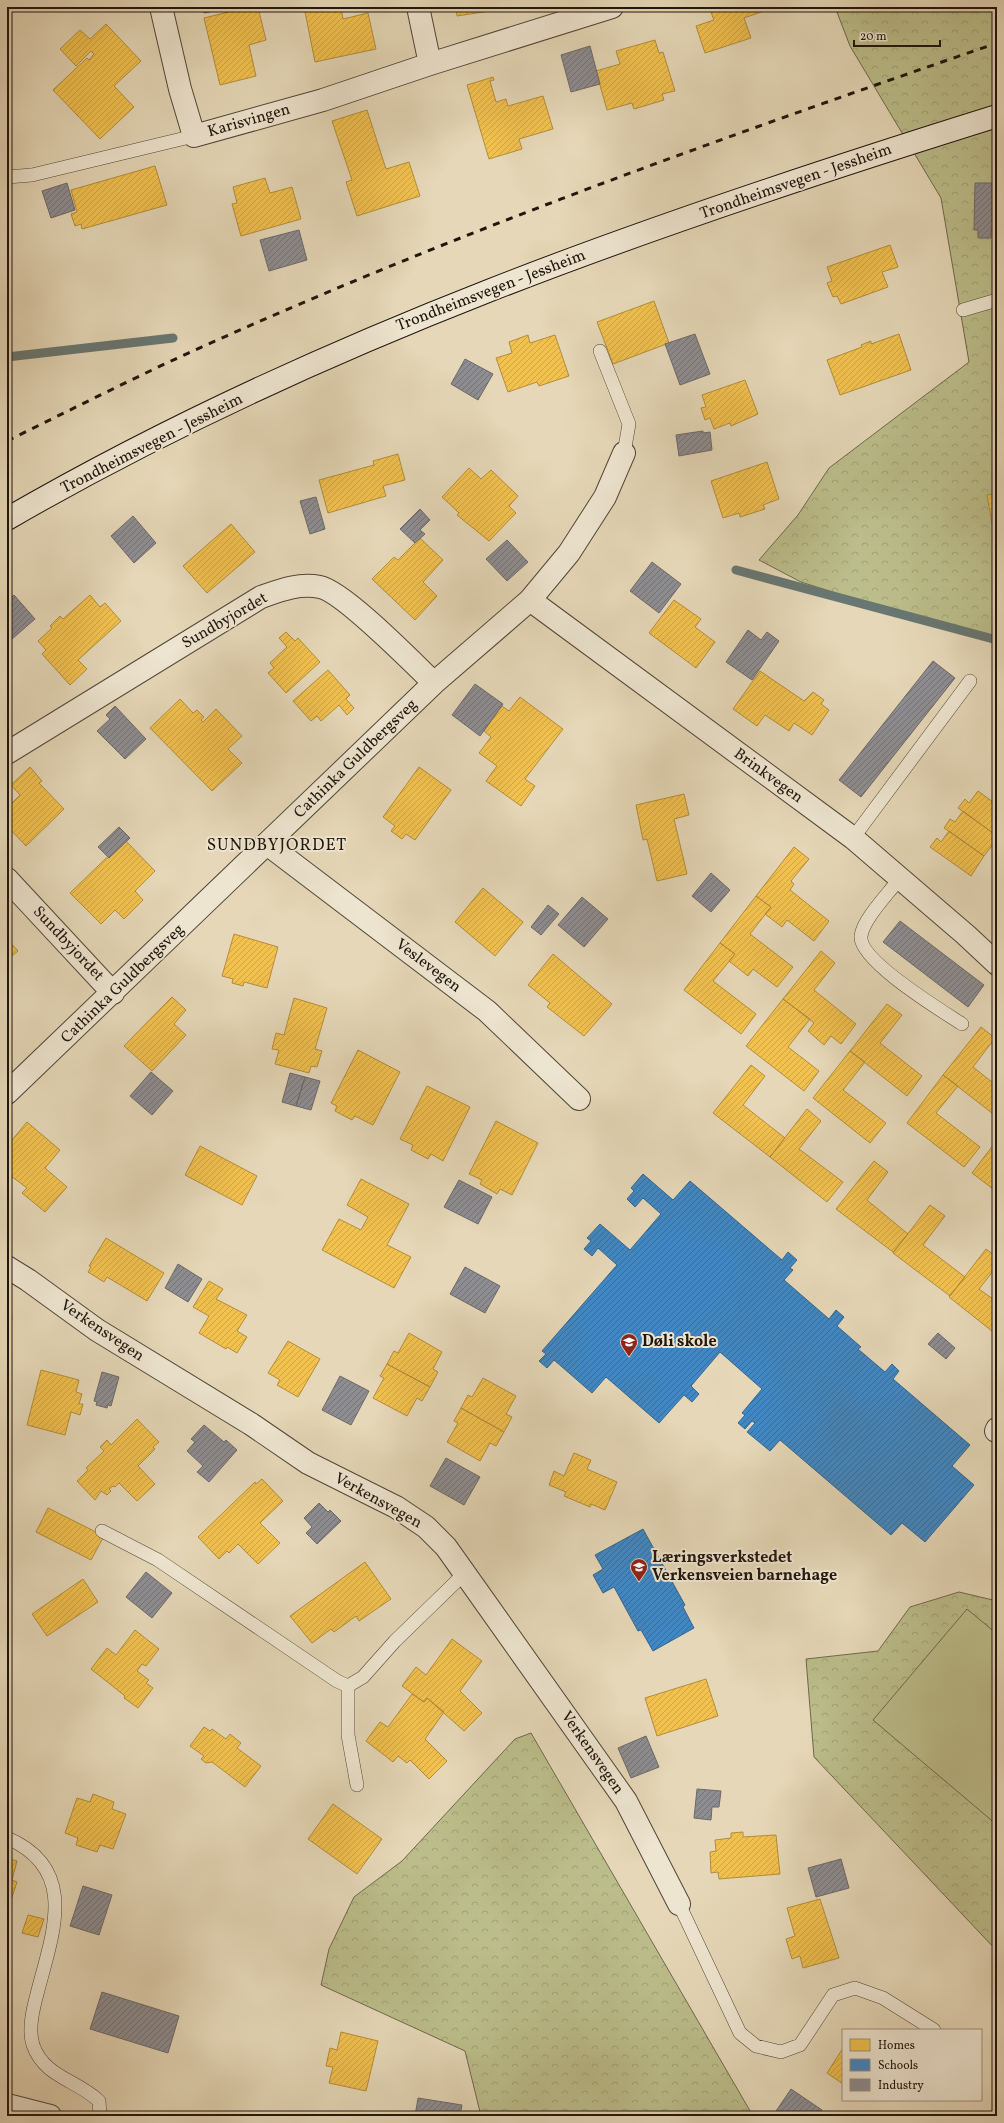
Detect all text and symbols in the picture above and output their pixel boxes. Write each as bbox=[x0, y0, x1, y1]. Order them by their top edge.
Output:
scale bar bbox=[854, 22, 940, 48]
text: 20 m bbox=[860, 29, 887, 45]
street label: Karisvingen bbox=[205, 99, 293, 143]
street label: Trondheimsvegen - Jessheim bbox=[697, 139, 895, 225]
street label: Trondheimsvegen - Jessheim bbox=[393, 245, 589, 337]
street label: Trondheimsvegen - Jessheim bbox=[57, 388, 247, 500]
street label: Sundbyjordet bbox=[178, 587, 272, 654]
street label: Cathinka Guldbergsveg bbox=[289, 694, 423, 824]
street label: Brinkvegen bbox=[729, 743, 807, 809]
district label: SUNDBYJORDET bbox=[207, 834, 347, 857]
street label: Sundbyjordet bbox=[27, 902, 109, 987]
street label: Cathinka Guldbergsveg bbox=[56, 919, 190, 1049]
street label: Veslevegen bbox=[391, 934, 465, 998]
street label: Verkensvegen bbox=[56, 1295, 148, 1367]
place label: Døli skole bbox=[642, 1331, 717, 1353]
school or university icon: Døli skole bbox=[619, 1332, 639, 1357]
street label: Verkensvegen bbox=[330, 1468, 426, 1534]
place label: Læringsverkstedet Verkensveien barnehage bbox=[652, 1547, 837, 1587]
school or university icon: Læringsverkstedet Verkensveien barnehage bbox=[629, 1557, 649, 1582]
street label: Verkensvegen bbox=[555, 1707, 629, 1799]
legend bbox=[842, 2029, 982, 2101]
text: Homes bbox=[878, 2038, 915, 2054]
text: Schools bbox=[878, 2058, 918, 2074]
text: Industry bbox=[878, 2078, 924, 2094]

